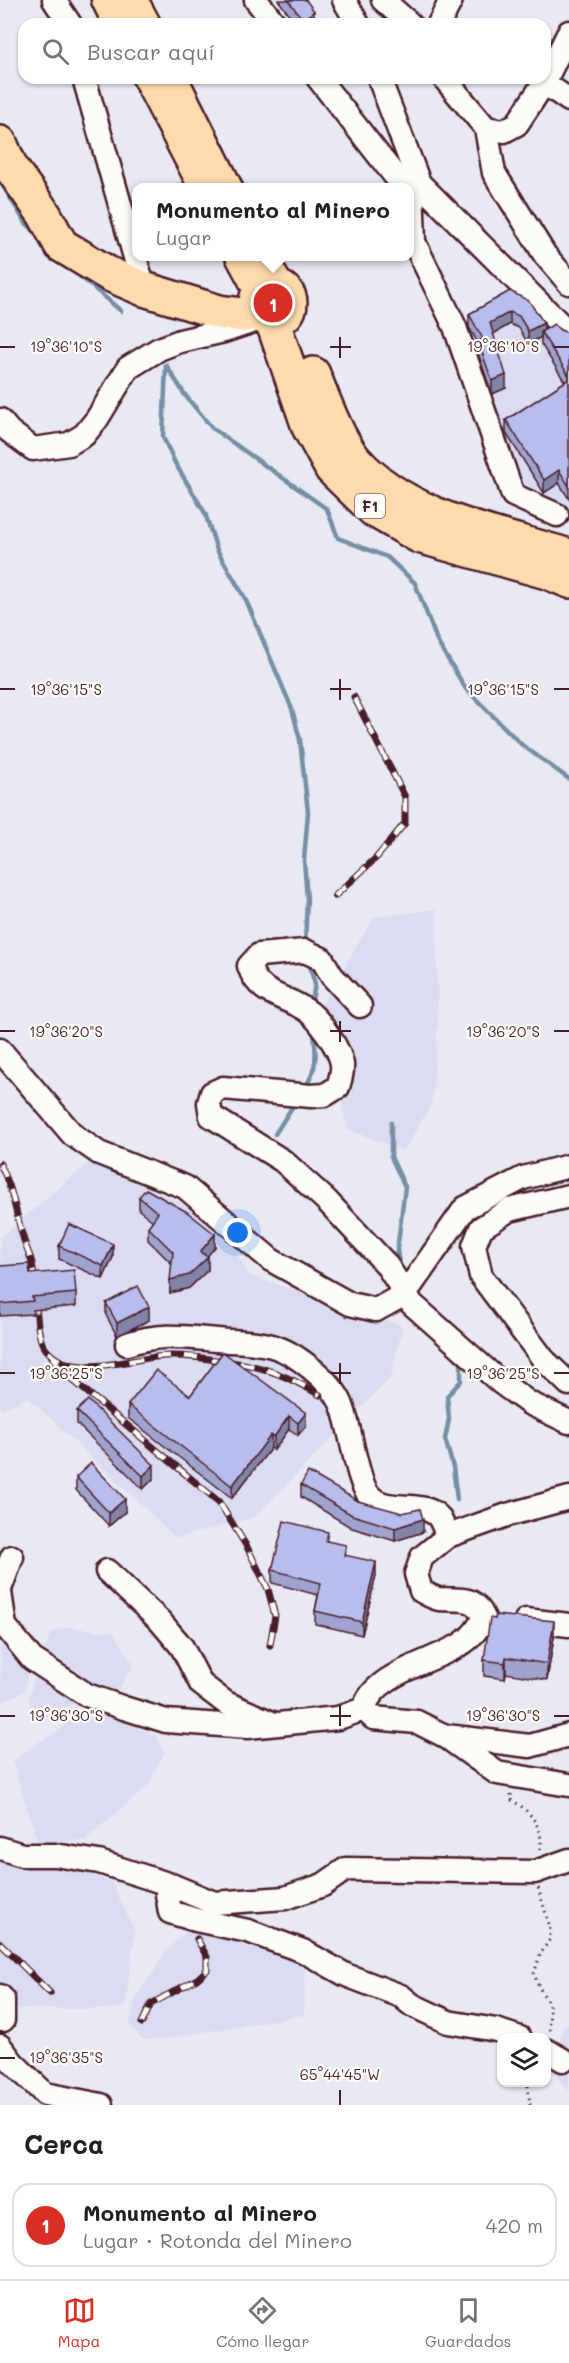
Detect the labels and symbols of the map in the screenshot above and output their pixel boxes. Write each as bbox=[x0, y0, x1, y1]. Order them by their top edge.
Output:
pin: 1 bbox=[254, 280, 292, 326]
text: 19°36'10"S bbox=[30, 336, 102, 356]
text: 19°36'10"S bbox=[467, 336, 539, 356]
road number: F1 bbox=[355, 494, 385, 518]
text: 19°36'15"S bbox=[30, 679, 102, 699]
text: 19°36'15"S bbox=[467, 679, 539, 699]
text: 19°36'20"S bbox=[29, 1021, 103, 1041]
text: 19°36'20"S bbox=[466, 1021, 540, 1041]
your location bbox=[223, 1218, 252, 1247]
text: 19°36'25"S bbox=[29, 1363, 103, 1383]
text: 19°36'25"S bbox=[466, 1363, 540, 1383]
text: 19°36'30"S bbox=[29, 1705, 103, 1725]
text: 19°36'30"S bbox=[466, 1705, 540, 1725]
text: 19°36'35"S bbox=[29, 2047, 103, 2067]
text: 65°44'45"W bbox=[300, 2064, 380, 2084]

